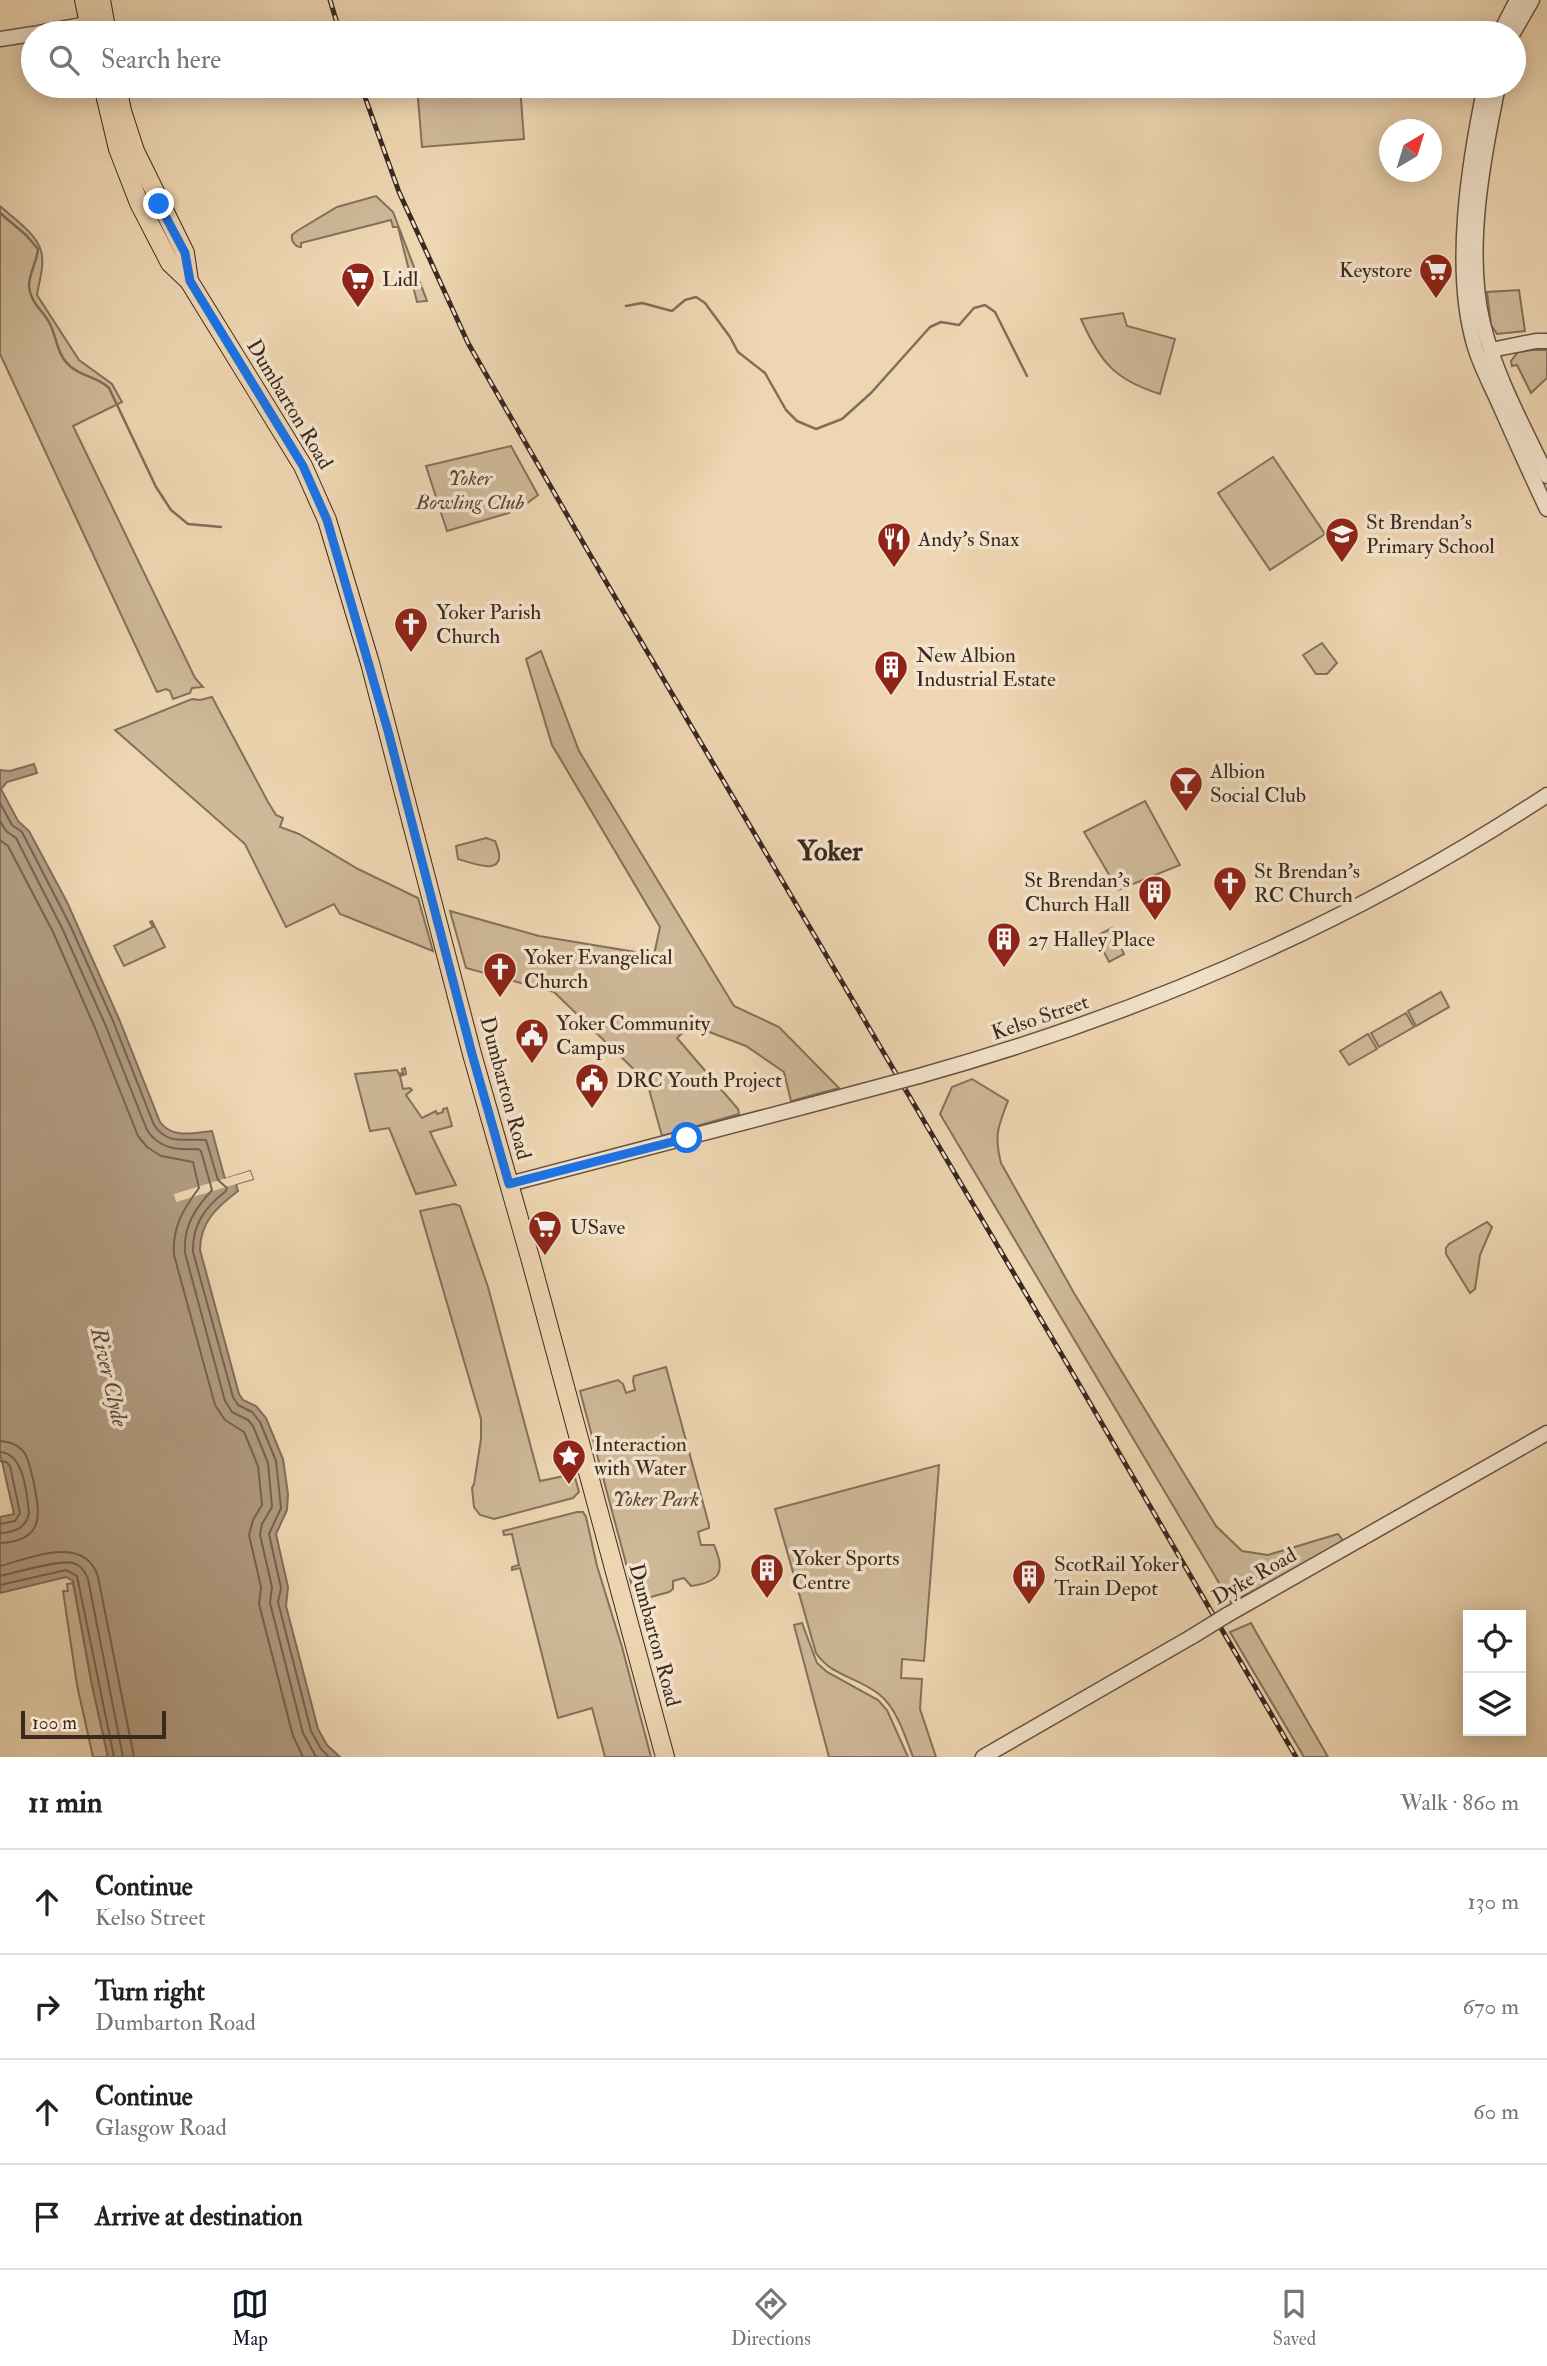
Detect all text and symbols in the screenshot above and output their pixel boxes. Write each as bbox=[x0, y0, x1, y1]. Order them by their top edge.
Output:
search box bbox=[21, 21, 1526, 98]
icon: search bbox=[45, 41, 83, 79]
text: Search here bbox=[101, 44, 221, 76]
north arrow bbox=[1379, 119, 1442, 182]
route end bbox=[143, 188, 174, 219]
supermarket icon: Keystore bbox=[1417, 251, 1455, 300]
place label: Keystore bbox=[1339, 257, 1412, 284]
supermarket icon: Lidl bbox=[339, 260, 377, 309]
place label: Lidl bbox=[382, 266, 419, 293]
street label: Dumbarton Road bbox=[240, 334, 339, 475]
park label: Yoker Bowling Club bbox=[415, 465, 525, 516]
place label: St Brendan's Primary School bbox=[1366, 509, 1495, 560]
school or university icon: St Brendan's Primary School bbox=[1323, 515, 1361, 564]
restaurant icon: Andy's Snax bbox=[875, 520, 913, 569]
place label: Andy's Snax bbox=[917, 526, 1020, 553]
place label: Yoker Parish Church bbox=[436, 599, 541, 650]
church icon: Yoker Parish Church bbox=[392, 605, 430, 654]
place label: New Albion Industrial Estate bbox=[916, 642, 1056, 693]
building icon: New Albion Industrial Estate bbox=[872, 648, 910, 697]
place label: Albion Social Club bbox=[1209, 758, 1306, 809]
bar icon: Albion Social Club bbox=[1167, 764, 1205, 813]
district label: Yoker bbox=[797, 834, 863, 869]
place label: St Brendan's RC Church bbox=[1254, 858, 1360, 909]
church icon: St Brendan's RC Church bbox=[1211, 864, 1249, 913]
place label: St Brendan's Church Hall bbox=[1024, 867, 1131, 918]
building icon: St Brendan's Church Hall bbox=[1136, 873, 1174, 922]
building icon: 27 Halley Place bbox=[985, 920, 1023, 969]
place label: 27 Halley Place bbox=[1028, 926, 1155, 953]
place label: Yoker Evangelical Church bbox=[524, 944, 673, 995]
church icon: Yoker Evangelical Church bbox=[481, 950, 519, 999]
street label: Kelso Street bbox=[988, 988, 1092, 1047]
place label: Yoker Community Campus bbox=[556, 1010, 711, 1061]
street label: Dumbarton Road bbox=[473, 1014, 538, 1163]
public building icon: Yoker Community Campus bbox=[513, 1016, 551, 1065]
public building icon: DRC Youth Project bbox=[573, 1061, 611, 1110]
place label: DRC Youth Project bbox=[616, 1067, 782, 1094]
route start bbox=[671, 1122, 702, 1153]
supermarket icon: USave bbox=[526, 1208, 564, 1257]
place label: USave bbox=[570, 1214, 625, 1241]
water label: River Clyde bbox=[84, 1324, 135, 1430]
place label: Interaction with Water bbox=[594, 1431, 687, 1482]
place icon: Interaction with Water bbox=[550, 1437, 588, 1486]
park label: Yoker Park bbox=[613, 1486, 699, 1513]
street label: Dyke Road bbox=[1207, 1541, 1302, 1611]
place label: Yoker Sports Centre bbox=[792, 1545, 899, 1596]
building icon: Yoker Sports Centre bbox=[748, 1551, 786, 1600]
place label: ScotRail Yoker Train Depot bbox=[1054, 1551, 1179, 1602]
building icon: ScotRail Yoker Train Depot bbox=[1010, 1557, 1048, 1606]
street label: Dumbarton Road bbox=[622, 1561, 687, 1710]
map controls bbox=[1463, 1610, 1526, 1736]
button: locate bbox=[1463, 1610, 1526, 1673]
button: layers bbox=[1463, 1673, 1526, 1736]
scale bar bbox=[21, 1708, 166, 1740]
text: 100 m bbox=[32, 1711, 77, 1735]
text: 11 min bbox=[28, 1784, 102, 1821]
text: Walk · 860 m bbox=[1400, 1788, 1519, 1817]
text: Continue bbox=[95, 1871, 193, 1903]
icon: ahead bbox=[28, 1883, 66, 1921]
text: 130 m bbox=[1467, 1887, 1519, 1916]
text: Kelso Street bbox=[95, 1903, 206, 1932]
text: Turn right bbox=[95, 1976, 205, 2008]
icon: right bbox=[28, 1988, 66, 2026]
text: 670 m bbox=[1462, 1992, 1519, 2021]
text: Dumbarton Road bbox=[95, 2008, 256, 2037]
text: Continue bbox=[95, 2081, 193, 2113]
icon: ahead bbox=[28, 2093, 66, 2131]
text: 60 m bbox=[1473, 2097, 1519, 2126]
text: Glasgow Road bbox=[95, 2113, 227, 2142]
icon: arrive bbox=[28, 2198, 66, 2236]
text: Arrive at destination bbox=[95, 2201, 303, 2233]
tab: Map bbox=[231, 2285, 269, 2351]
tab: Directions bbox=[731, 2285, 811, 2351]
tab: Saved bbox=[1273, 2285, 1316, 2351]

